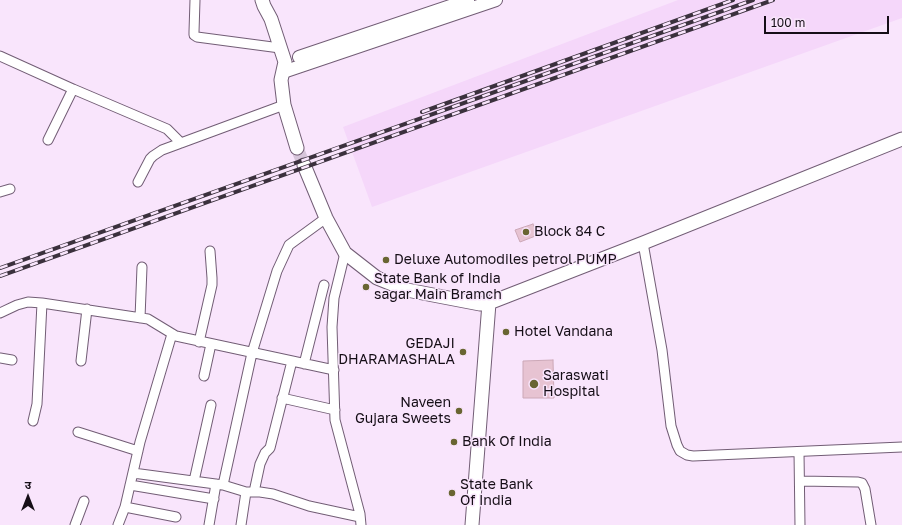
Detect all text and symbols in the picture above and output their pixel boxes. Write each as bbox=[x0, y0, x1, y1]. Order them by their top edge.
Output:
scale bar bbox=[766, 8, 891, 34]
text: 100 m bbox=[771, 15, 805, 30]
place label: Block 84 C bbox=[534, 224, 605, 240]
marker: Block 84 C bbox=[521, 227, 531, 237]
place label: Deluxe Automodiles petrol PUMP bbox=[394, 252, 617, 268]
marker: Deluxe Automodiles petrol PUMP bbox=[381, 255, 391, 265]
place label: State Bank of India sagar Main Bramch bbox=[374, 271, 502, 304]
marker: State Bank of India sagar Main Bramch bbox=[361, 282, 371, 292]
place label: Hotel Vandana bbox=[514, 324, 613, 340]
marker: Hotel Vandana bbox=[501, 327, 511, 337]
place label: GEDAJI DHARAMASHALA bbox=[338, 336, 455, 368]
marker: GEDAJI DHARAMASHALA bbox=[458, 347, 468, 357]
place label: Saraswati Hospital bbox=[543, 368, 609, 400]
marker: Saraswati Hospital bbox=[528, 378, 540, 390]
place label: Naveen Gujara Sweets bbox=[355, 395, 451, 428]
marker: Naveen Gujara Sweets bbox=[454, 406, 464, 416]
place label: Bank Of India bbox=[462, 434, 552, 450]
marker: Bank Of India bbox=[449, 437, 459, 447]
north arrow bbox=[8, 477, 48, 517]
place label: State Bank Of India bbox=[460, 477, 533, 510]
text: उ bbox=[25, 478, 31, 491]
marker: State Bank Of India bbox=[447, 488, 457, 498]

